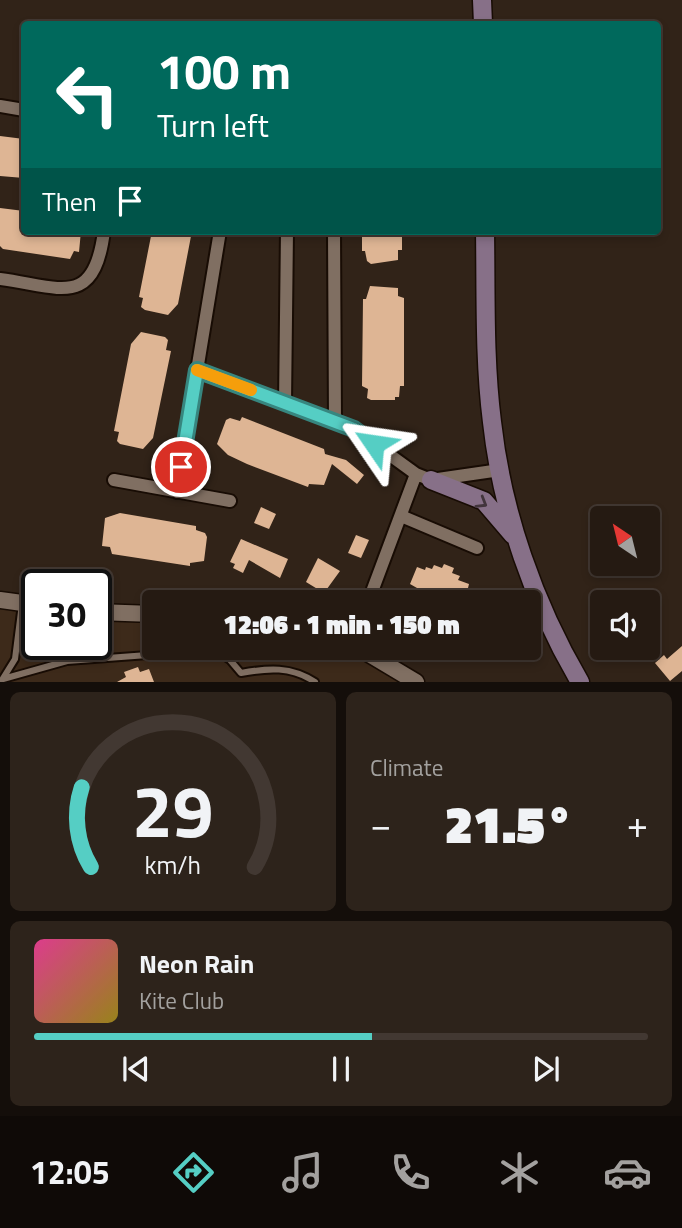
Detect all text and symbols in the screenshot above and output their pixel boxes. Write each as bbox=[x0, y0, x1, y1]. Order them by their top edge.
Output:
text: 100 m bbox=[157, 33, 291, 108]
icon: left bbox=[42, 49, 133, 140]
text: Turn left bbox=[157, 101, 269, 149]
text: Then bbox=[42, 182, 97, 221]
icon: arrive bbox=[111, 182, 149, 220]
position arrow bbox=[337, 407, 411, 481]
pin bbox=[151, 437, 211, 497]
icon: arrive bbox=[162, 448, 200, 486]
one-way arrow bbox=[475, 494, 488, 507]
north arrow bbox=[590, 506, 660, 576]
map controls bbox=[590, 506, 660, 660]
speed limit sign: 30 bbox=[21, 569, 112, 660]
button: sound bbox=[590, 590, 660, 660]
text: 12:06 · 1 min · 150 m bbox=[223, 605, 460, 644]
text: Climate bbox=[370, 750, 443, 785]
text: 29 bbox=[132, 756, 214, 866]
text: 21.5° bbox=[444, 784, 574, 863]
text: − bbox=[370, 795, 391, 853]
text: + bbox=[627, 795, 648, 853]
text: km/h bbox=[145, 846, 201, 884]
text: Neon Rain bbox=[139, 944, 254, 983]
text: Kite Club bbox=[139, 983, 224, 1018]
icon: previous bbox=[117, 1050, 155, 1088]
icon: pause bbox=[322, 1050, 360, 1088]
icon: next bbox=[527, 1050, 565, 1088]
text: 12:05 bbox=[30, 1148, 110, 1196]
icon: directions bbox=[169, 1148, 218, 1197]
icon: music bbox=[278, 1148, 327, 1197]
icon: phone bbox=[386, 1148, 435, 1197]
icon: climate bbox=[495, 1148, 544, 1197]
icon: car bbox=[603, 1148, 652, 1197]

